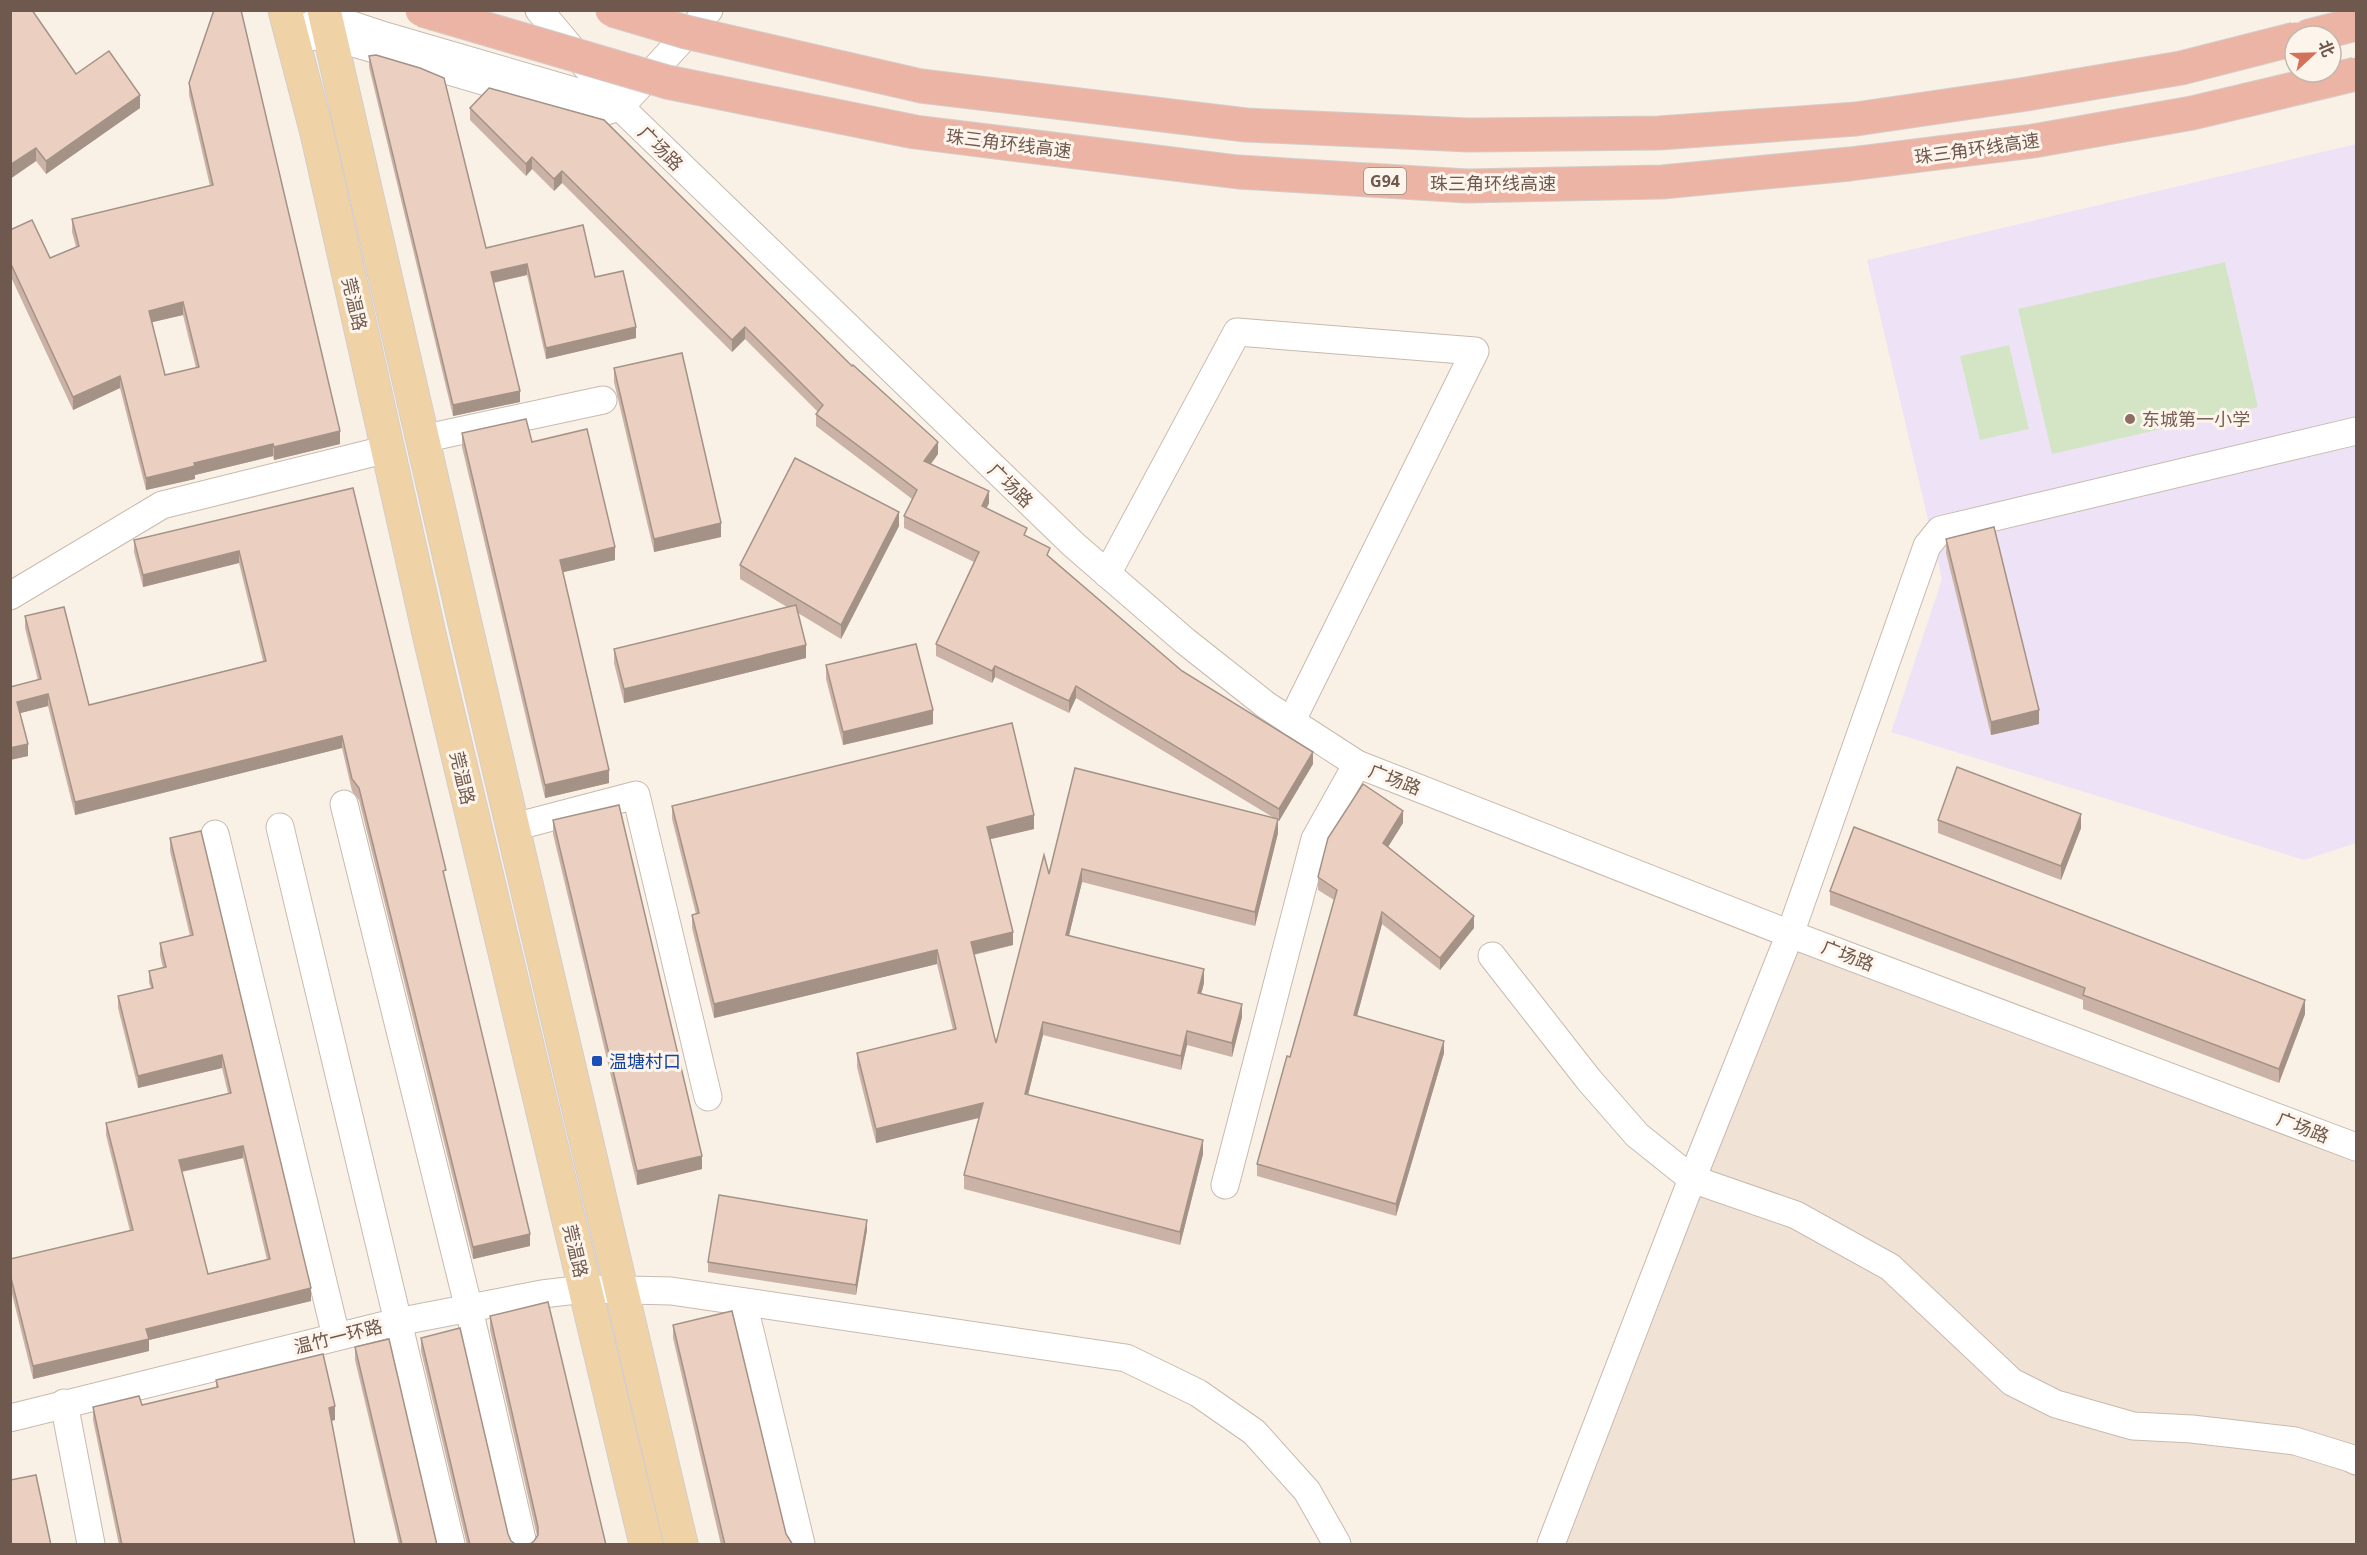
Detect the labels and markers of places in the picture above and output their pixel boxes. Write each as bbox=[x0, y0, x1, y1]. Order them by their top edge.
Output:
place label: 东城第一小学 bbox=[2142, 407, 2250, 431]
marker: 东城第一小学 bbox=[2123, 412, 2137, 426]
place label: 温塘村口 bbox=[609, 1049, 681, 1073]
marker: 温塘村口 bbox=[590, 1054, 604, 1068]

